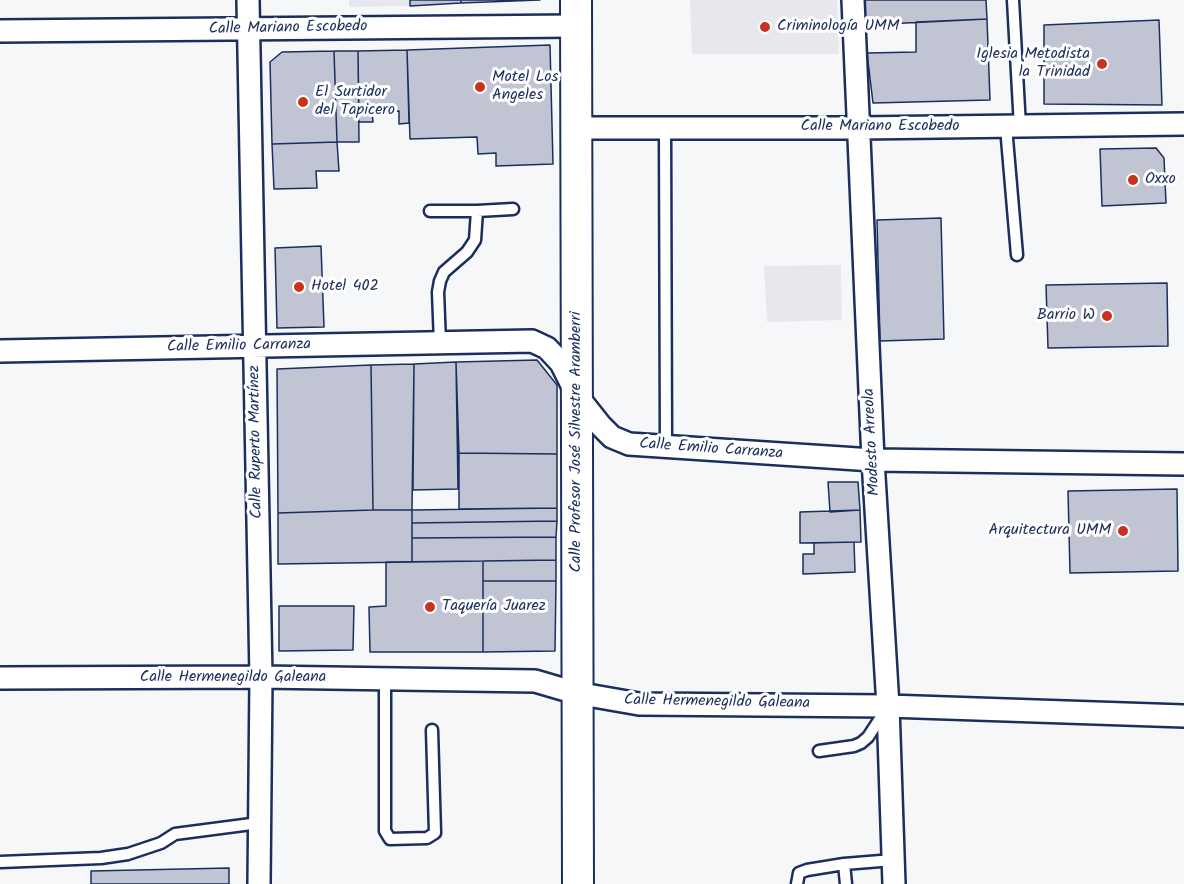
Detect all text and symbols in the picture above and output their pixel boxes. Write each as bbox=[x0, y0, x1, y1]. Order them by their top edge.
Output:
place label: Criminología UMM bbox=[777, 17, 899, 37]
street label: Calle Mariano Escobedo bbox=[208, 18, 368, 40]
marker: Criminología UMM bbox=[758, 20, 772, 34]
place label: Iglesia Metodista la Trinidad bbox=[976, 45, 1090, 83]
marker: Iglesia Metodista la Trinidad bbox=[1095, 57, 1109, 71]
place label: Motel Los Angeles bbox=[492, 68, 558, 106]
marker: Motel Los Angeles bbox=[473, 80, 487, 94]
place label: El Surtidor del Tapicero bbox=[315, 83, 395, 121]
marker: El Surtidor del Tapicero bbox=[296, 95, 310, 109]
street label: Calle Mariano Escobedo bbox=[801, 117, 959, 137]
place label: Oxxo bbox=[1145, 170, 1176, 190]
marker: Oxxo bbox=[1126, 173, 1140, 187]
place label: Hotel 402 bbox=[311, 277, 379, 297]
marker: Hotel 402 bbox=[292, 280, 306, 294]
place label: Barrio W bbox=[1037, 306, 1095, 326]
marker: Barrio W bbox=[1100, 309, 1114, 323]
street label: Calle Profesor José Silvestre Aramberri bbox=[567, 311, 587, 573]
street label: Calle Emilio Carranza bbox=[167, 336, 311, 358]
street label: Calle Ruperto Martínez bbox=[246, 365, 268, 519]
street label: Modesto Arreola bbox=[861, 388, 885, 496]
street label: Calle Emilio Carranza bbox=[638, 435, 784, 465]
place label: Arquitectura UMM bbox=[988, 521, 1111, 541]
marker: Arquitectura UMM bbox=[1116, 524, 1130, 538]
place label: Taquería Juarez bbox=[442, 597, 546, 617]
marker: Taquería Juarez bbox=[423, 600, 437, 614]
street label: Calle Hermenegildo Galeana bbox=[140, 668, 326, 688]
street label: Calle Hermenegildo Galeana bbox=[624, 692, 810, 714]

